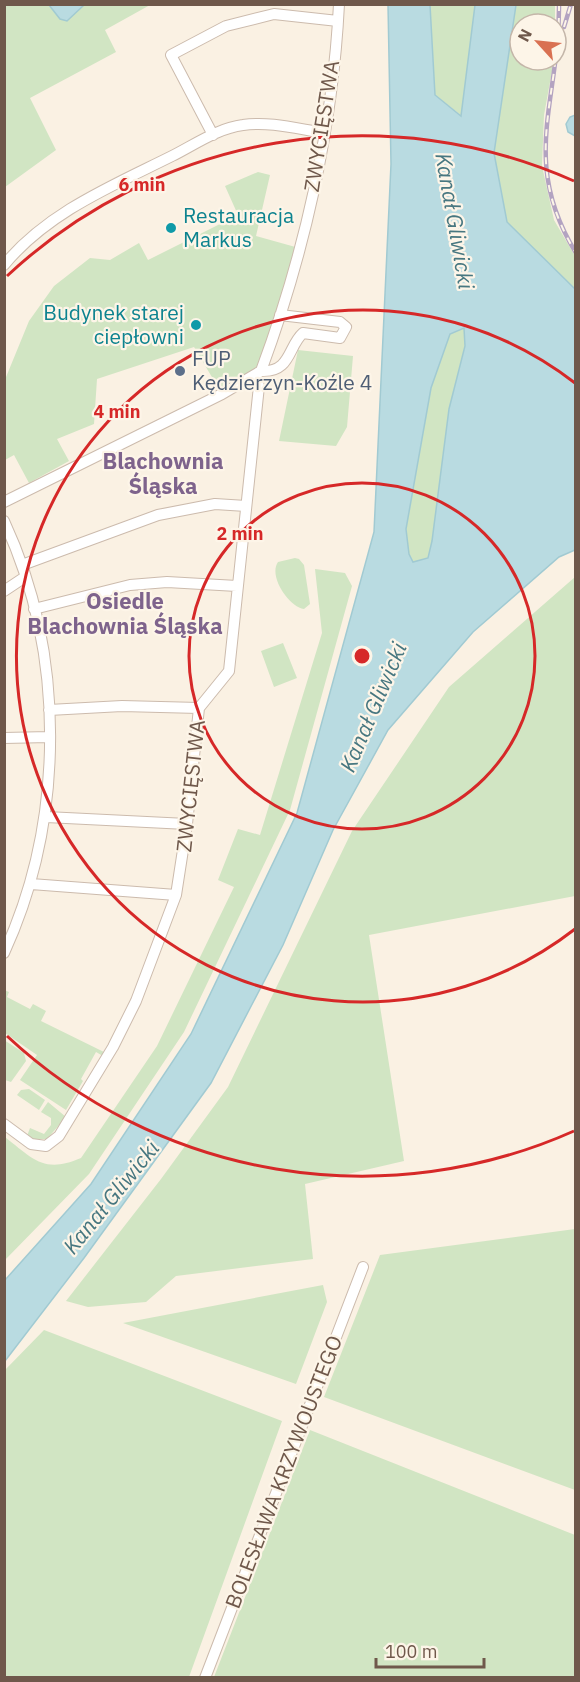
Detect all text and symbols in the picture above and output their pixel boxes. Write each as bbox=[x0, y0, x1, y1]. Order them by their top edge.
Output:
north arrow bbox=[508, 12, 568, 72]
text: N bbox=[513, 25, 536, 45]
street label: ZWYCIĘSTWA bbox=[297, 58, 345, 194]
water label: Kanał Gliwicki bbox=[429, 150, 482, 292]
text: 6 min bbox=[118, 173, 166, 196]
place label: Restauracja Markus bbox=[183, 201, 294, 253]
marker: Restauracja Markus bbox=[164, 221, 178, 235]
place label: Budynek starej ciepłowni bbox=[43, 298, 184, 350]
marker: Budynek starej ciepłowni bbox=[189, 318, 203, 332]
place label: FUP Kędzierzyn-Koźle 4 bbox=[192, 344, 372, 396]
marker: FUP Kędzierzyn-Koźle 4 bbox=[173, 364, 187, 378]
text: 4 min bbox=[93, 400, 141, 423]
district label: Blachownia Śląska bbox=[103, 446, 223, 500]
text: 2 min bbox=[216, 522, 264, 545]
district label: Osiedle Blachownia Śląska bbox=[27, 586, 223, 640]
water label: Kanał Gliwicki bbox=[332, 637, 413, 776]
centre of rings bbox=[352, 646, 372, 666]
street label: ZWYCIĘSTWA bbox=[169, 718, 211, 853]
water label: Kanał Gliwicki bbox=[56, 1134, 165, 1259]
street label: BOLESŁAWA KRZYWOUSTEGO bbox=[218, 1331, 348, 1612]
scale bar bbox=[376, 1631, 484, 1669]
text: 100 m bbox=[385, 1640, 437, 1663]

